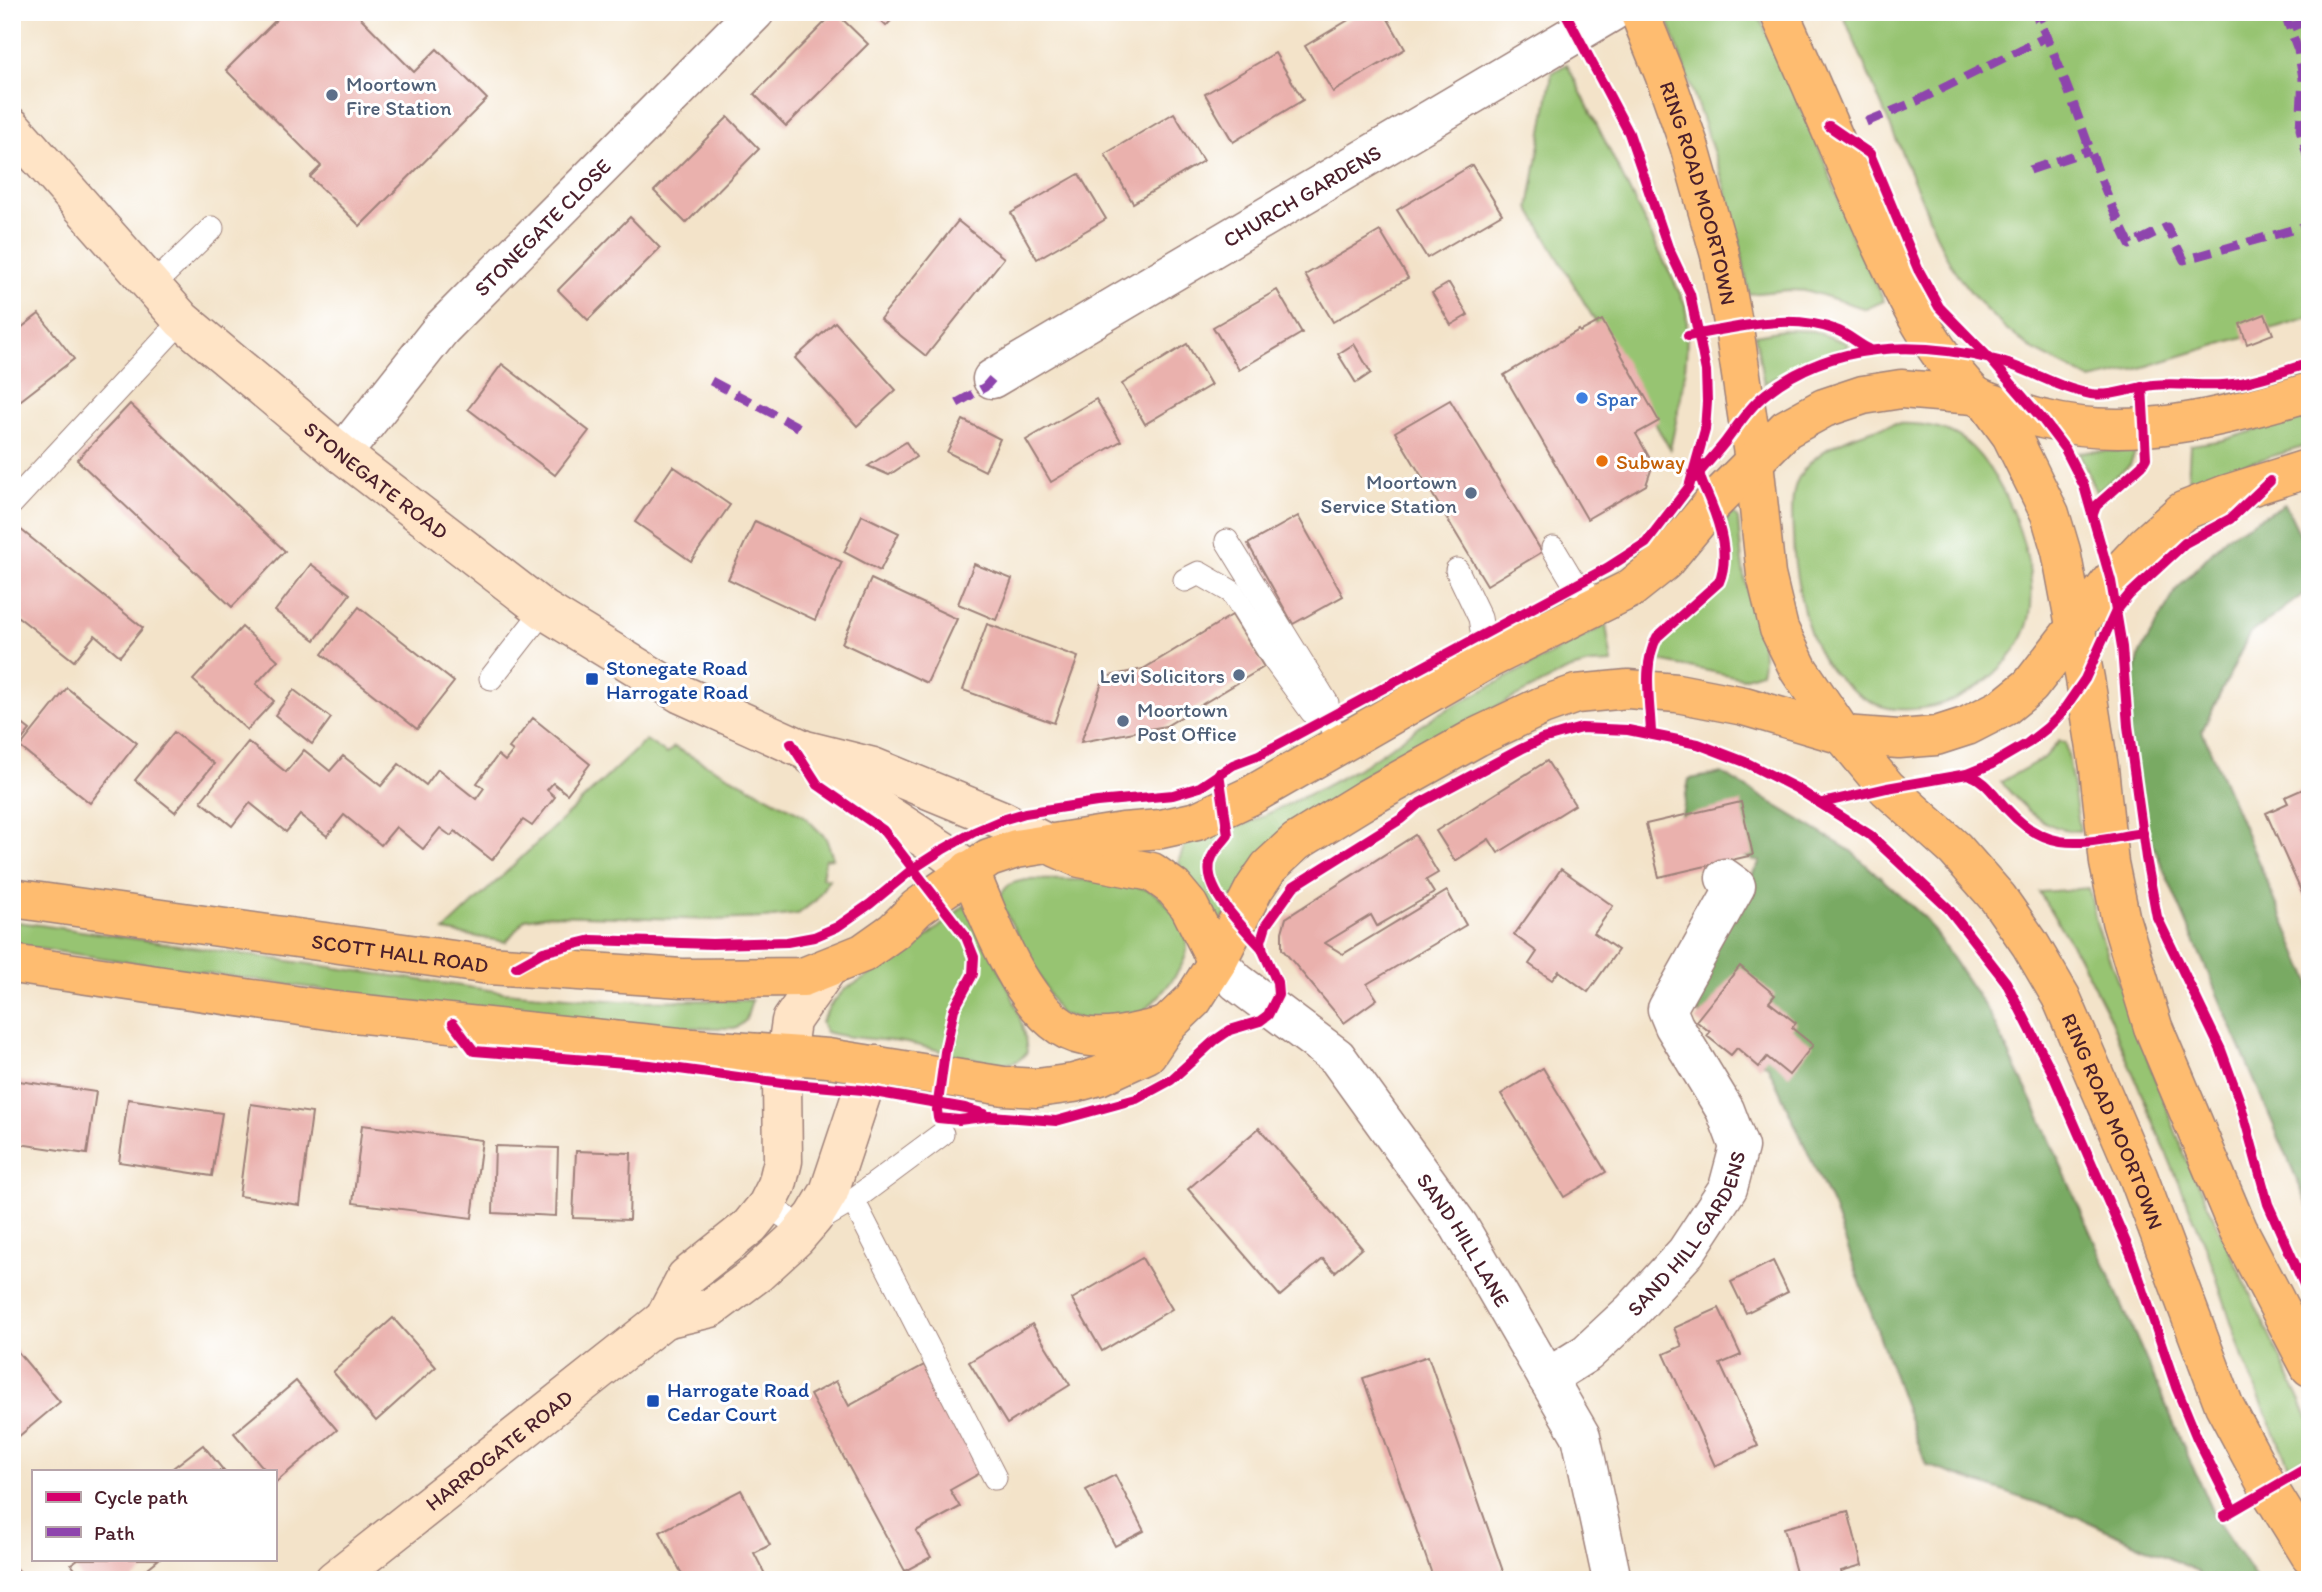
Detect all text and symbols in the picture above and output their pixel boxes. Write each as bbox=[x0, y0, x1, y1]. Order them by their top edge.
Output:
place label: Moortown Fire Station bbox=[346, 71, 452, 120]
street label: RING ROAD MOORTOWN bbox=[1655, 78, 1742, 307]
marker: Moortown Fire Station bbox=[324, 87, 340, 103]
street label: CHURCH GARDENS bbox=[1218, 139, 1385, 252]
street label: STONEGATE CLOSE bbox=[469, 153, 615, 301]
place label: Spar bbox=[1596, 386, 1638, 411]
marker: Spar bbox=[1574, 390, 1590, 406]
street label: STONEGATE ROAD bbox=[299, 415, 454, 544]
place label: Subway bbox=[1616, 449, 1685, 474]
marker: Subway bbox=[1594, 453, 1610, 469]
place label: Moortown Service Station bbox=[1321, 469, 1457, 518]
marker: Moortown Service Station bbox=[1463, 485, 1479, 501]
place label: Stonegate Road Harrogate Road bbox=[606, 655, 748, 704]
place label: Levi Solicitors bbox=[1100, 663, 1225, 688]
marker: Levi Solicitors bbox=[1231, 667, 1247, 683]
marker: Stonegate Road Harrogate Road bbox=[584, 671, 600, 687]
place label: Moortown Post Office bbox=[1137, 697, 1237, 746]
marker: Moortown Post Office bbox=[1115, 713, 1131, 729]
street label: SCOTT HALL ROAD bbox=[310, 928, 490, 977]
street label: RING ROAD MOORTOWN bbox=[2057, 1009, 2169, 1233]
street label: SAND HILL GARDENS bbox=[1621, 1148, 1750, 1321]
street label: SAND HILL LANE bbox=[1412, 1168, 1516, 1311]
place label: Harrogate Road Cedar Court bbox=[667, 1377, 809, 1426]
street label: HARROGATE ROAD bbox=[420, 1384, 577, 1516]
marker: Harrogate Road Cedar Court bbox=[645, 1393, 661, 1409]
legend bbox=[32, 1470, 276, 1560]
text: Cycle path bbox=[94, 1484, 188, 1509]
text: Path bbox=[94, 1520, 135, 1545]

